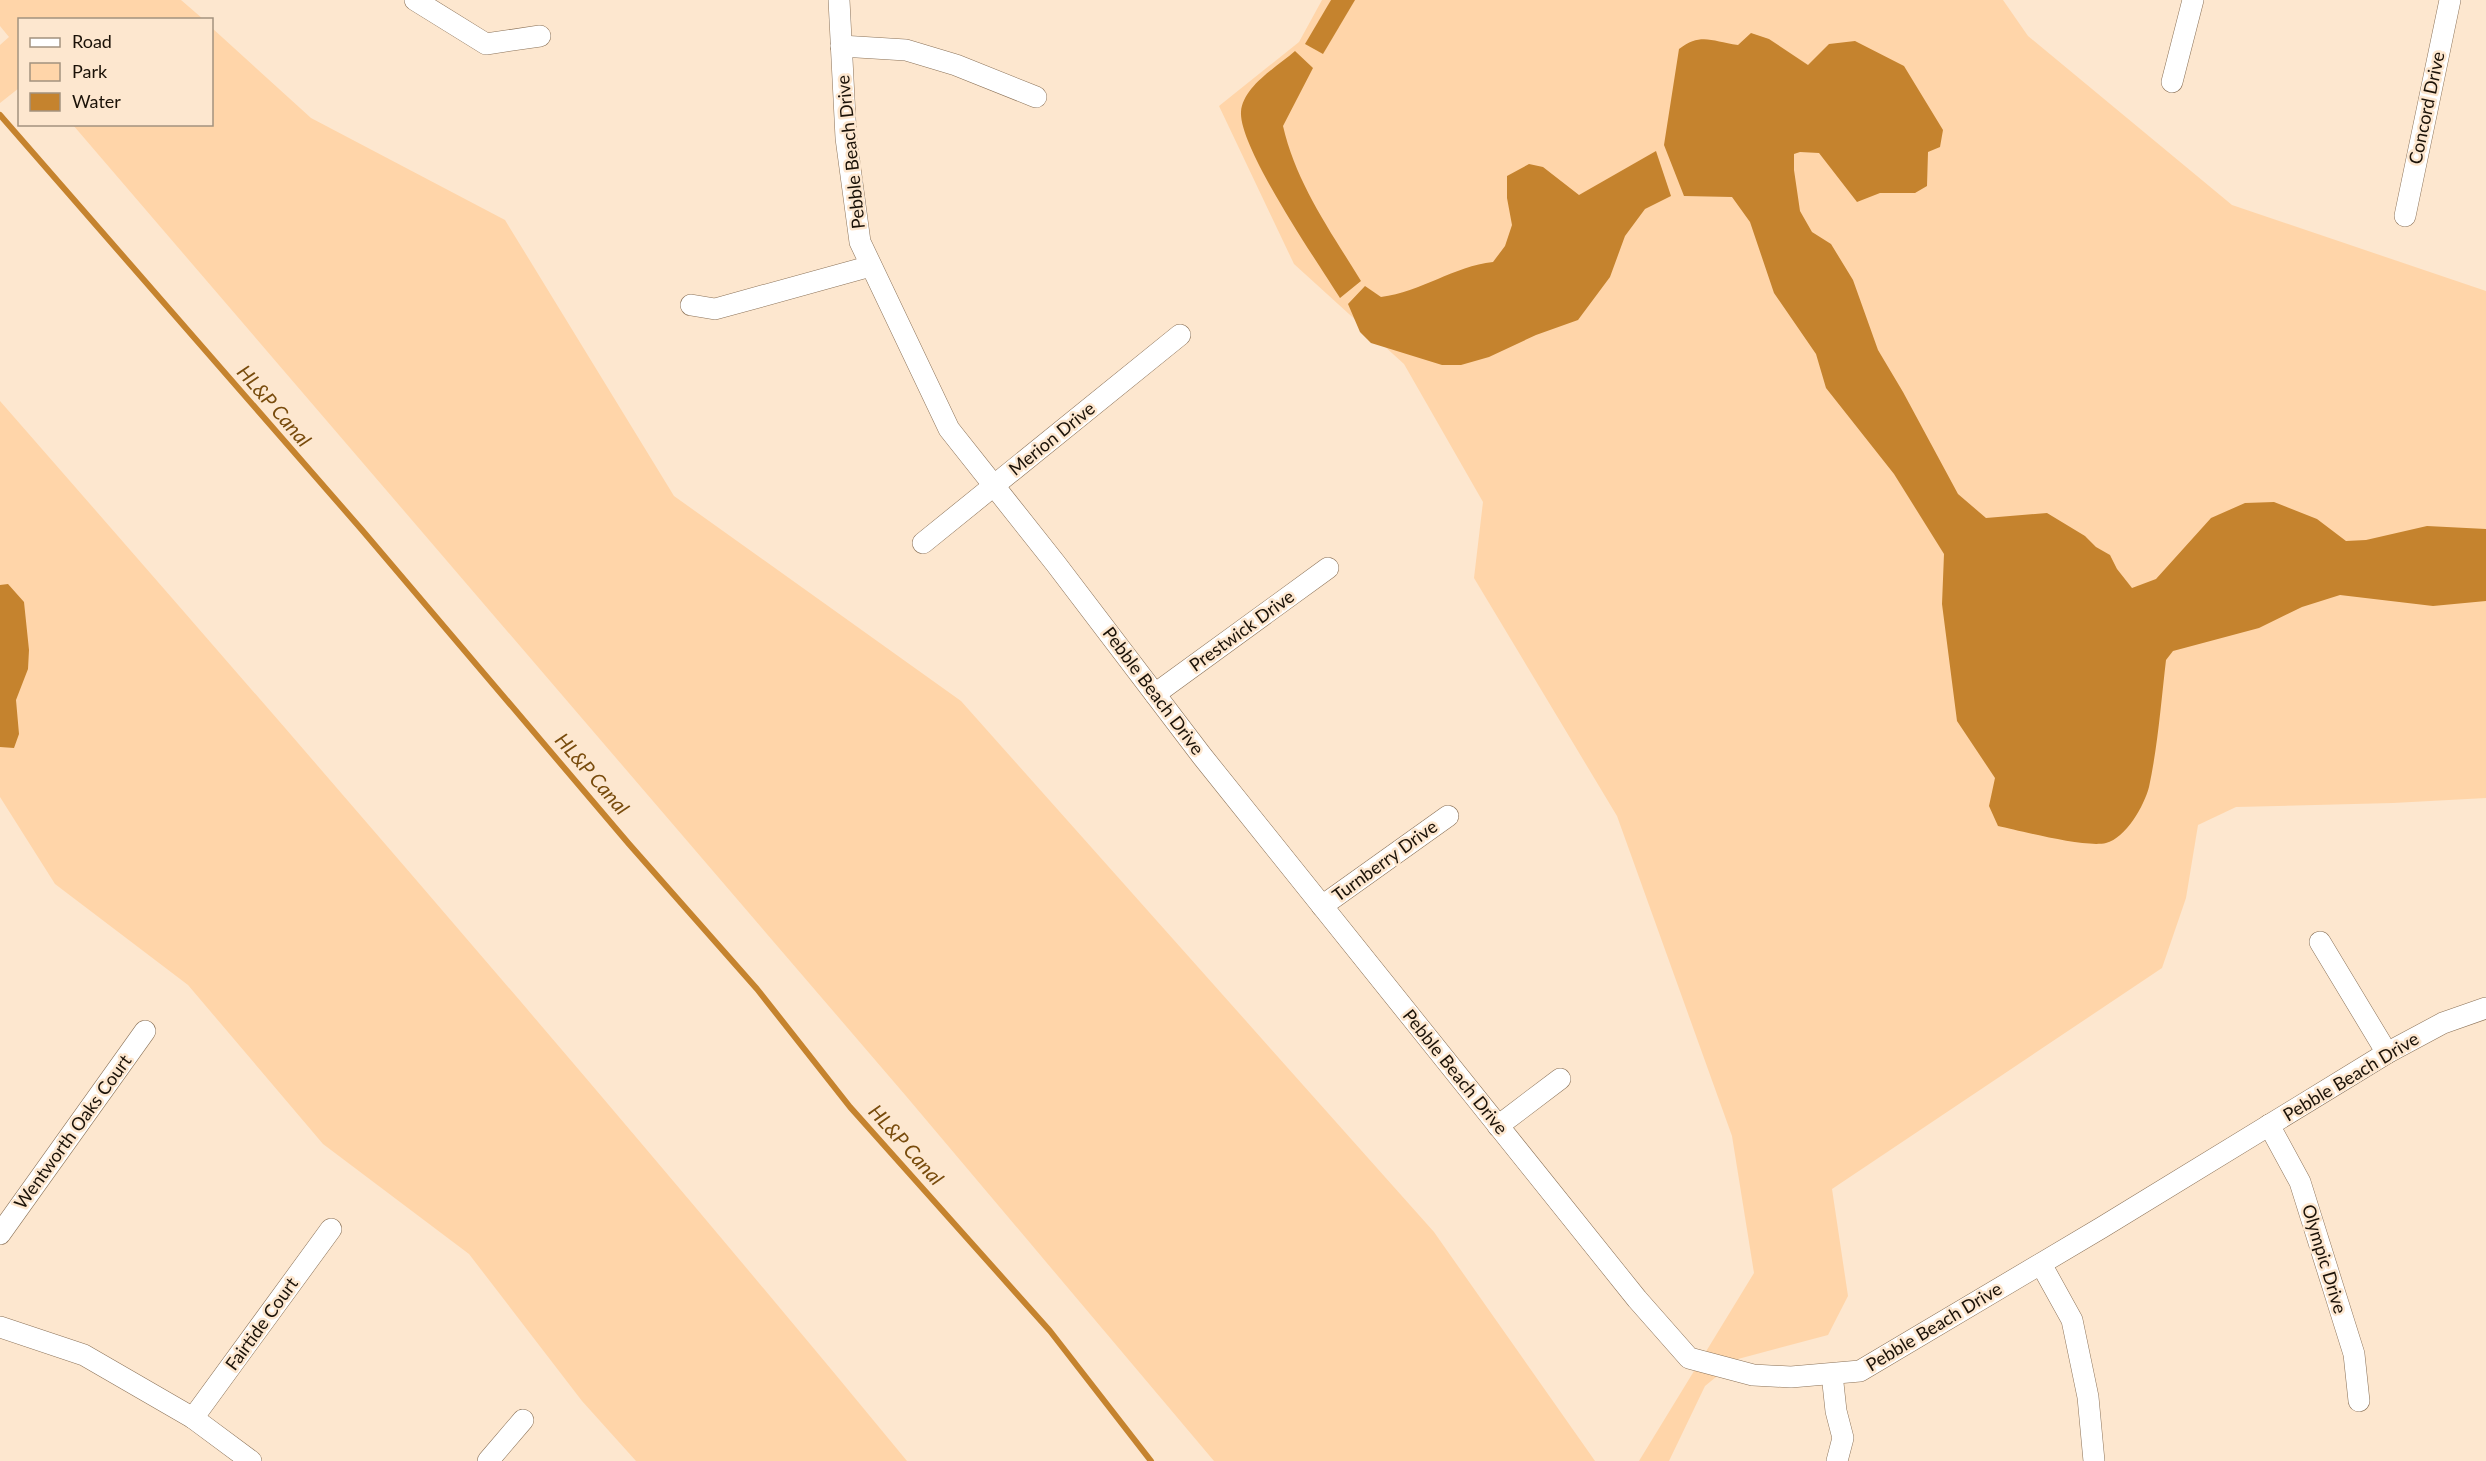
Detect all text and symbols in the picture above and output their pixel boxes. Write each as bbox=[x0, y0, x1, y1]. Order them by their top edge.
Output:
legend bbox=[18, 18, 213, 126]
text: Road bbox=[72, 30, 112, 52]
street label: Concord Drive bbox=[2403, 49, 2449, 166]
text: Park bbox=[72, 60, 108, 82]
street label: Pebble Beach Drive bbox=[831, 74, 869, 230]
text: Water bbox=[72, 90, 121, 112]
water label: HL&P Canal bbox=[233, 360, 317, 451]
street label: Merion Drive bbox=[1004, 397, 1099, 480]
street label: Prestwick Drive bbox=[1185, 585, 1298, 676]
street label: Pebble Beach Drive bbox=[1099, 622, 1209, 759]
water label: HL&P Canal bbox=[551, 728, 635, 819]
street label: Turnberry Drive bbox=[1328, 815, 1441, 906]
street label: Pebble Beach Drive bbox=[1399, 1004, 1513, 1138]
street label: Pebble Beach Drive bbox=[2279, 1027, 2422, 1125]
street label: Wentworth Oaks Court bbox=[9, 1050, 136, 1213]
water label: HL&P Canal bbox=[864, 1099, 950, 1190]
street label: Olympic Drive bbox=[2298, 1201, 2352, 1316]
street label: Fairtide Court bbox=[220, 1272, 302, 1374]
street label: Pebble Beach Drive bbox=[1862, 1277, 2005, 1375]

